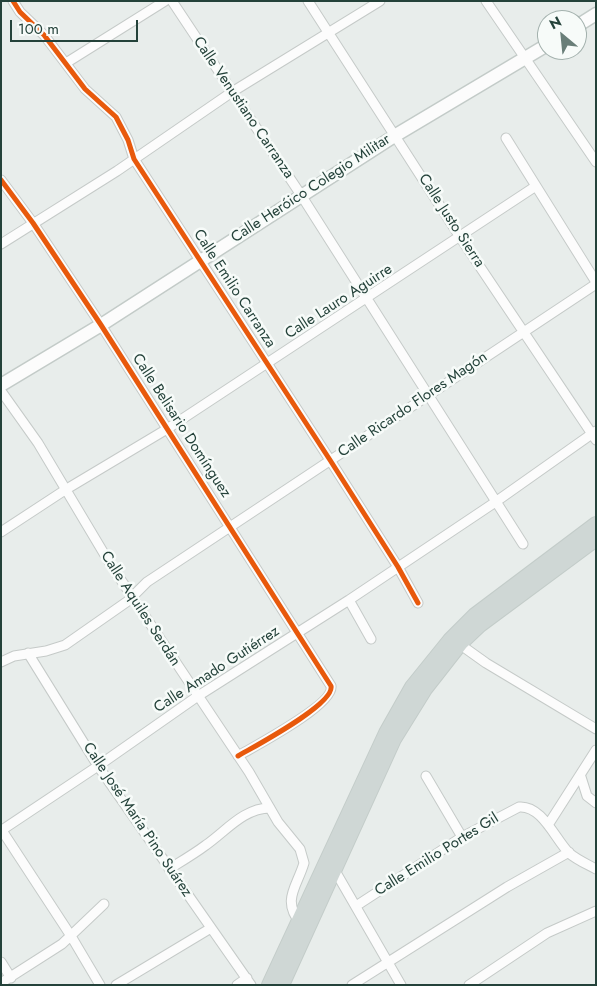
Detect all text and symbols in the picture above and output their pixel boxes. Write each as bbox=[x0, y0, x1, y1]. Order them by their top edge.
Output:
scale bar bbox=[12, 10, 140, 42]
north arrow bbox=[537, 10, 587, 60]
text: N bbox=[546, 11, 565, 34]
text: 100 m bbox=[18, 18, 59, 40]
street label: Calle Venustiano Carranza bbox=[189, 34, 297, 182]
street label: Calle Heróico Colegio Militar bbox=[228, 131, 394, 247]
street label: Calle Justo Sierra bbox=[414, 171, 488, 271]
street label: Calle Emilio Carranza bbox=[189, 226, 279, 352]
street label: Calle Lauro Aguirre bbox=[282, 261, 396, 343]
street label: Calle Ricardo Flores Magón bbox=[335, 348, 491, 462]
street label: Calle Belisario Domínguez bbox=[128, 351, 234, 501]
street label: Calle Aquiles Serdán bbox=[96, 548, 184, 670]
street label: Calle Amado Gutiérrez bbox=[151, 623, 283, 717]
street label: Calle José María Pino Suárez bbox=[79, 739, 195, 901]
street label: Calle Emilio Portes Gil bbox=[372, 810, 502, 900]

